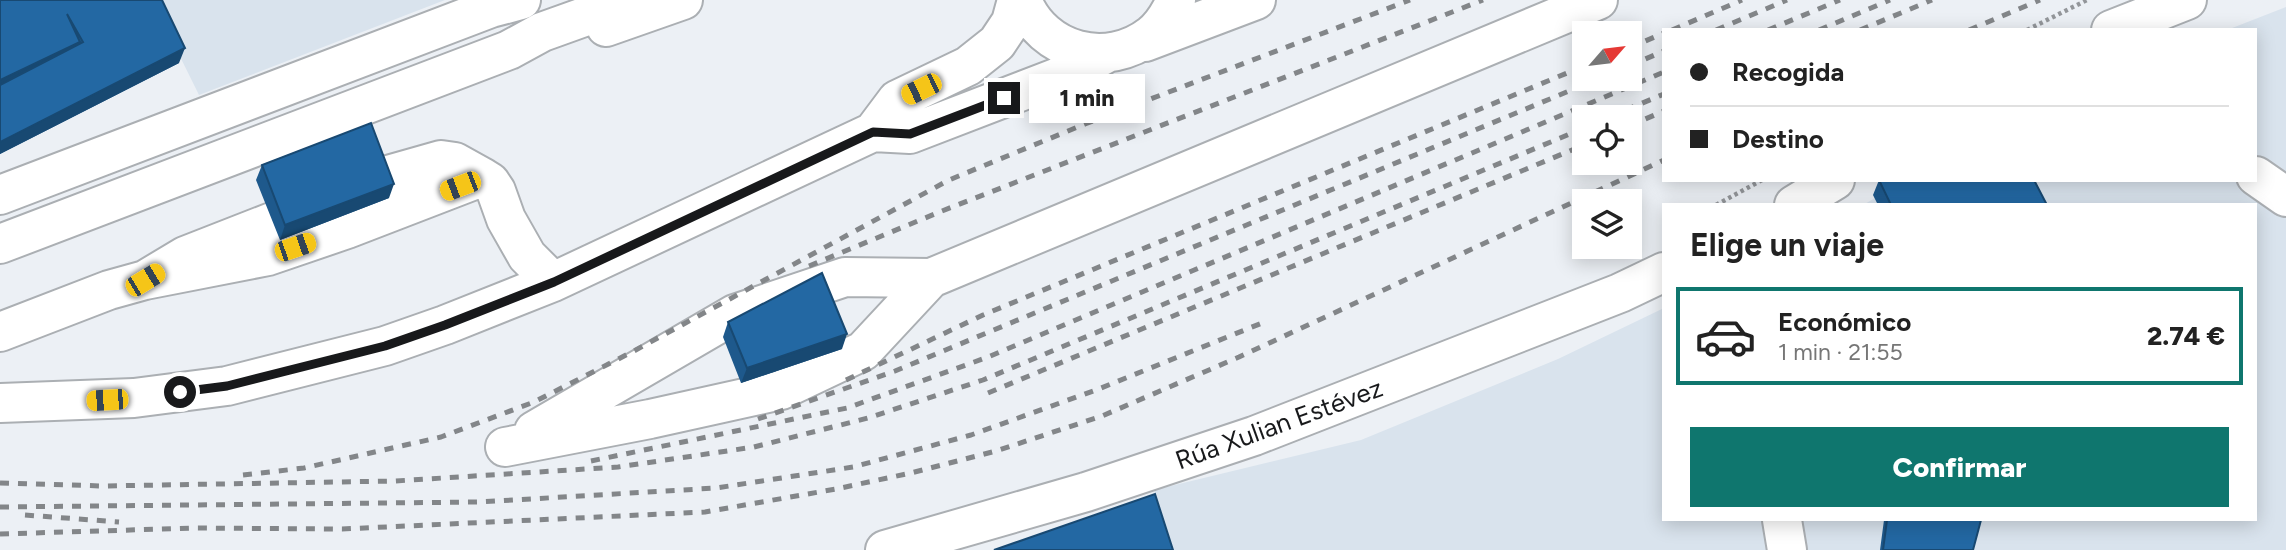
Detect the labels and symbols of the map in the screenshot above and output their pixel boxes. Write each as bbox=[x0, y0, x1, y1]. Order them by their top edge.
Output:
north arrow bbox=[1572, 21, 1642, 91]
car bbox=[898, 70, 945, 108]
callout: 1 min bbox=[1028, 74, 1144, 122]
route end bbox=[988, 82, 1020, 114]
car bbox=[437, 169, 484, 203]
car bbox=[272, 230, 319, 264]
car bbox=[122, 260, 169, 300]
street label: Rúa Xulian Estévez bbox=[1171, 372, 1387, 476]
route start bbox=[164, 376, 196, 408]
car bbox=[86, 388, 129, 412]

